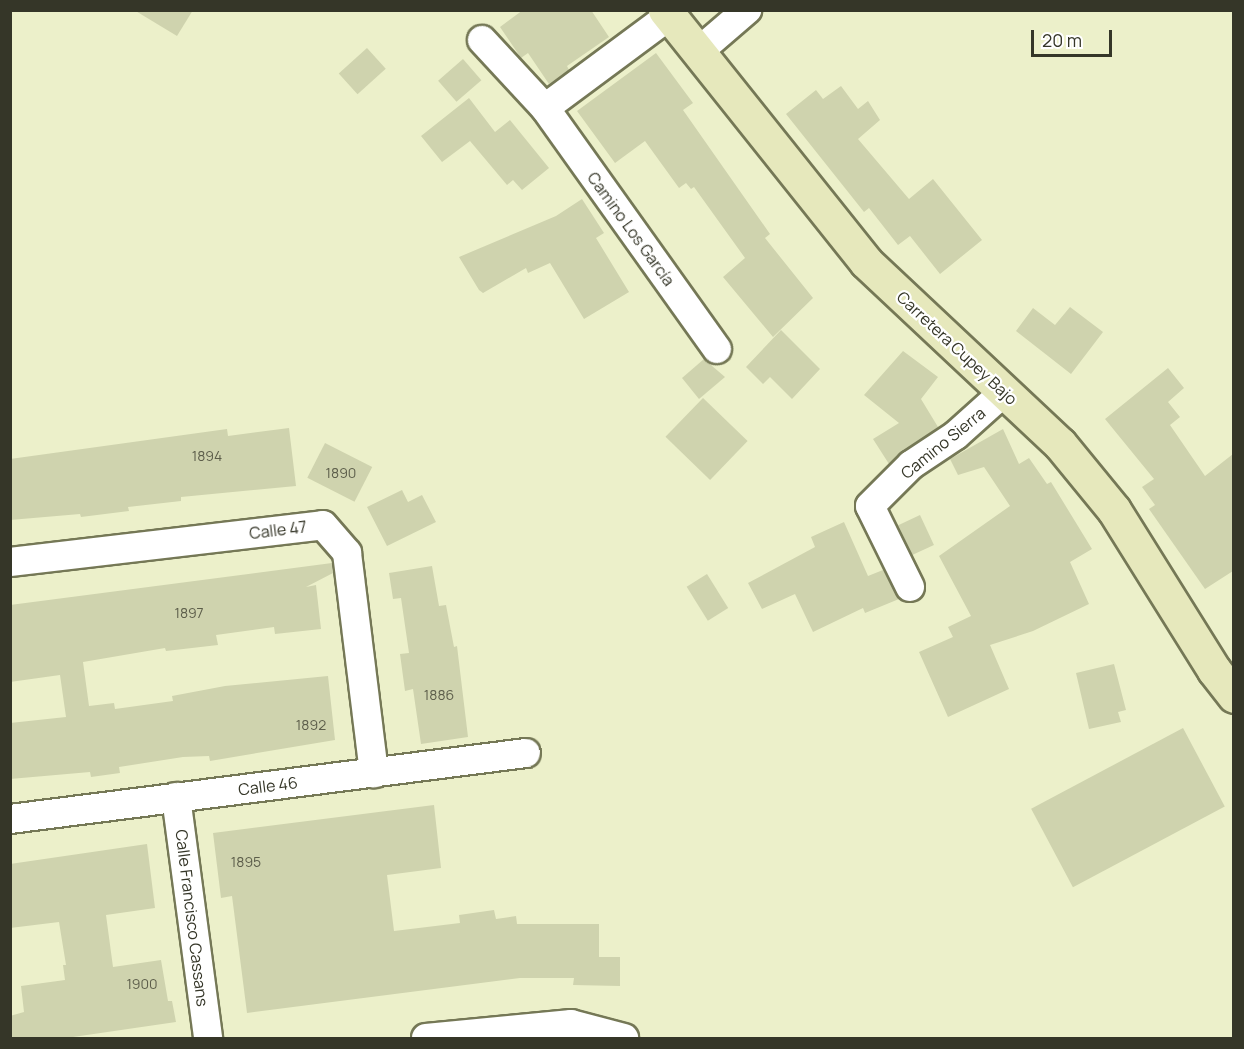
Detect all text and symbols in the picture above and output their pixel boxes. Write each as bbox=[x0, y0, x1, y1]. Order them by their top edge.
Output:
scale bar bbox=[1034, 18, 1115, 56]
text: 20 m bbox=[1042, 28, 1082, 52]
street label: Camino Los García bbox=[583, 168, 679, 290]
street label: Carretera Cupey Bajo bbox=[893, 287, 1021, 409]
street label: Camino Sierra bbox=[897, 403, 989, 483]
house number: 1894 bbox=[192, 448, 222, 464]
house number: 1890 bbox=[326, 465, 356, 481]
street label: Calle 47 bbox=[248, 517, 308, 543]
house number: 1897 bbox=[174, 605, 204, 621]
house number: 1886 bbox=[424, 687, 454, 703]
house number: 1892 bbox=[296, 717, 326, 733]
street label: Calle 46 bbox=[237, 773, 299, 799]
street label: Calle Francisco Cassans bbox=[172, 828, 212, 1008]
house number: 1895 bbox=[231, 854, 261, 870]
house number: 1900 bbox=[126, 976, 158, 992]

